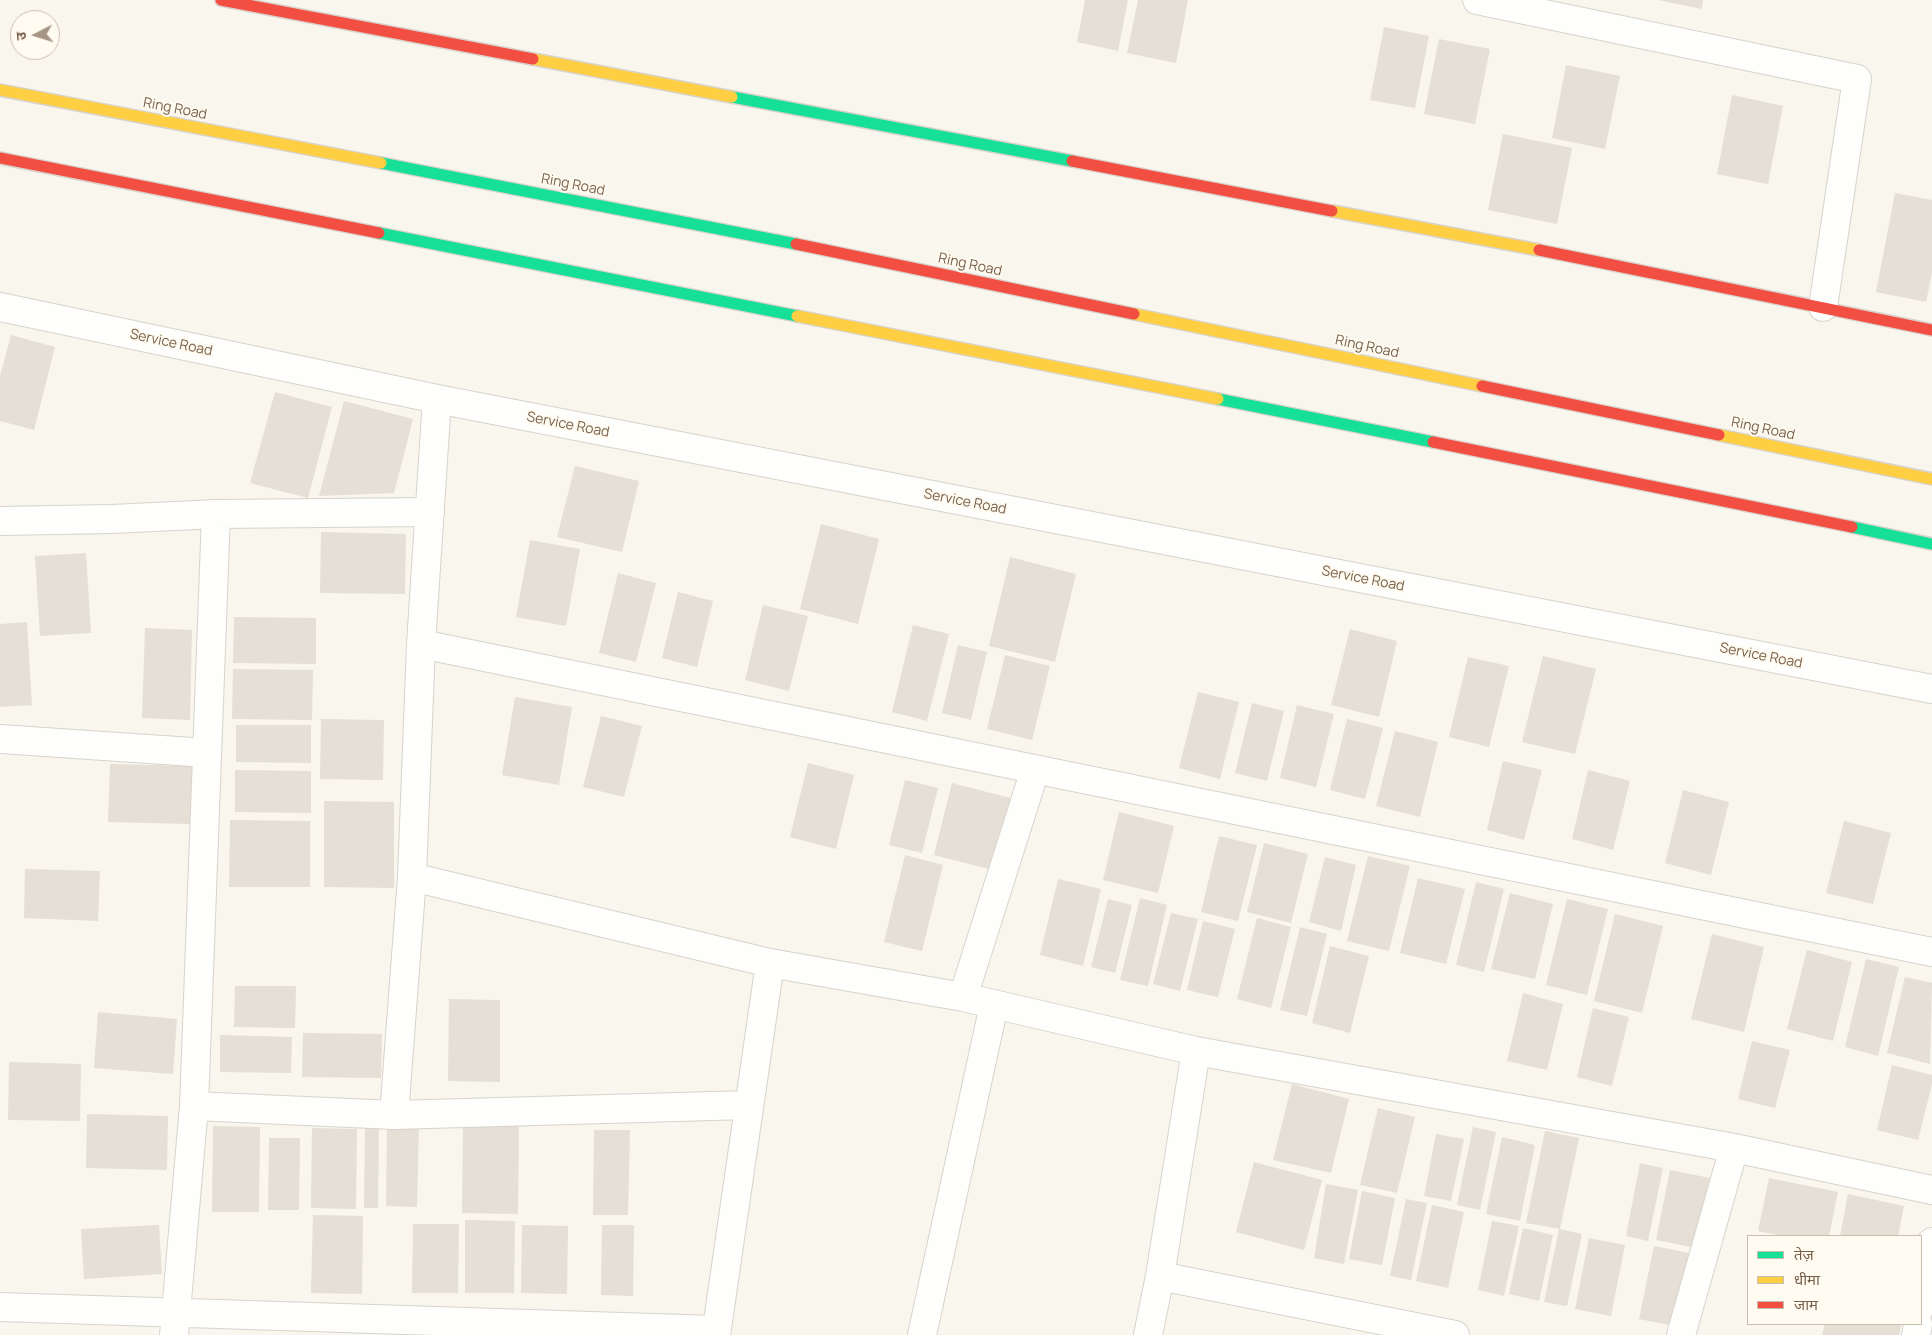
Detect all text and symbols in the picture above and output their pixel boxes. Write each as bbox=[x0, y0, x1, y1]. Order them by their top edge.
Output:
north arrow bbox=[10, 10, 60, 60]
text: उ bbox=[11, 31, 30, 41]
street label: Ring Road bbox=[142, 95, 208, 123]
street label: Ring Road bbox=[540, 171, 606, 199]
street label: Ring Road bbox=[937, 250, 1003, 280]
street label: Service Road bbox=[128, 326, 214, 360]
street label: Ring Road bbox=[1334, 332, 1400, 362]
street label: Service Road bbox=[525, 409, 611, 441]
street label: Ring Road bbox=[1730, 414, 1796, 444]
street label: Service Road bbox=[922, 486, 1008, 518]
street label: Service Road bbox=[1320, 563, 1406, 595]
street label: Service Road bbox=[1718, 640, 1804, 672]
legend bbox=[1747, 1235, 1922, 1325]
text: तेज़ bbox=[1794, 1244, 1814, 1265]
text: धीमा bbox=[1794, 1269, 1820, 1290]
text: जाम bbox=[1794, 1294, 1818, 1315]

